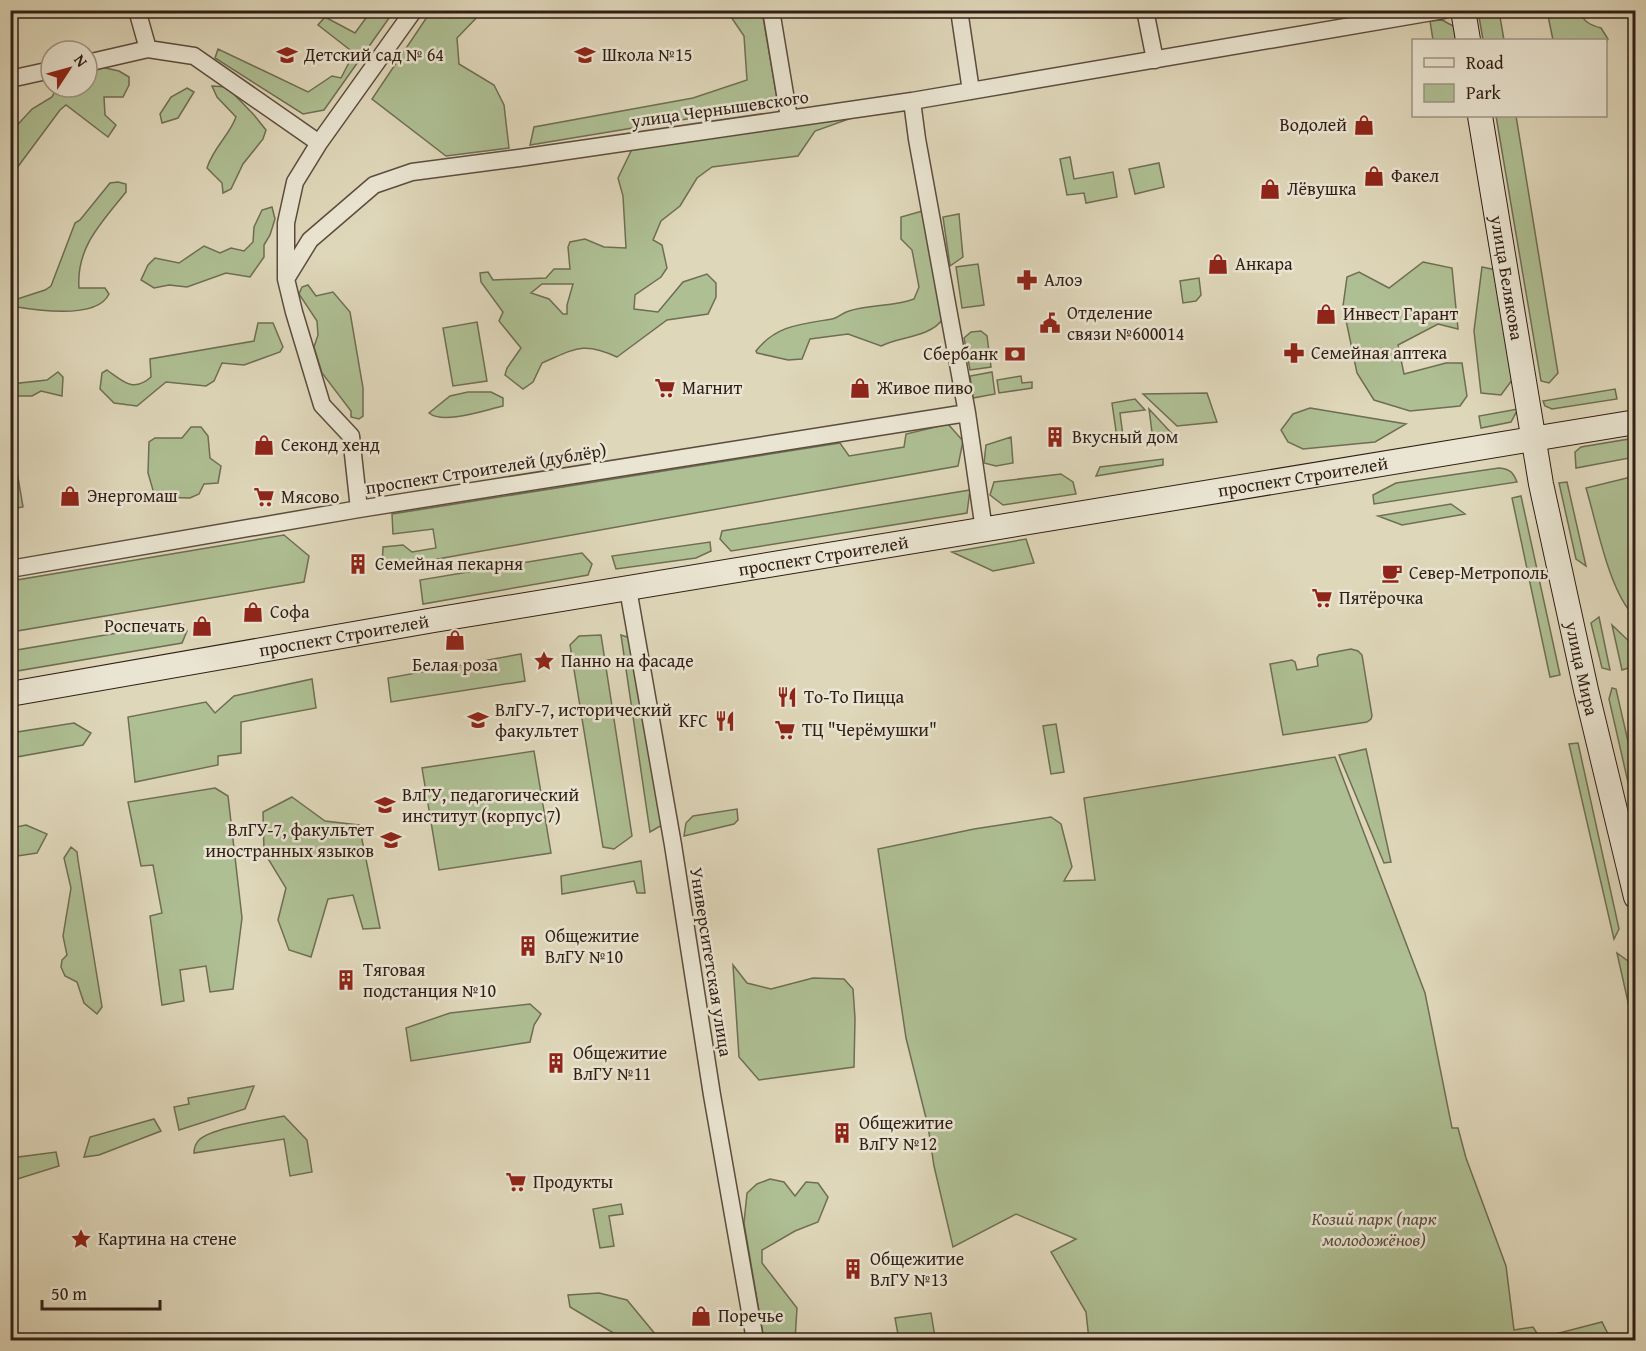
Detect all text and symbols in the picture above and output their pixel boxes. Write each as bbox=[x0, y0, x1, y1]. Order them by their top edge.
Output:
north arrow bbox=[39, 39, 99, 99]
legend bbox=[1412, 39, 1607, 117]
place label: Детский сад № 64 bbox=[303, 41, 444, 68]
place label: Школа №15 bbox=[602, 41, 692, 68]
school or university icon: Детский сад № 64 bbox=[275, 43, 299, 67]
school or university icon: Школа №15 bbox=[573, 43, 597, 67]
text: N bbox=[68, 49, 94, 72]
text: Road bbox=[1466, 49, 1504, 76]
text: Park bbox=[1466, 79, 1502, 106]
street label: улица Чернышевского bbox=[628, 83, 810, 134]
place label: Водолей bbox=[1280, 111, 1347, 138]
shop icon: Водолей bbox=[1352, 113, 1376, 137]
place label: Факел bbox=[1391, 162, 1439, 189]
shop icon: Факел bbox=[1362, 164, 1386, 188]
place label: Лёвушка bbox=[1287, 175, 1357, 202]
shop icon: Лёвушка bbox=[1258, 177, 1282, 201]
street label: улица Белякова bbox=[1484, 212, 1531, 343]
place label: Анкара bbox=[1235, 250, 1293, 277]
shop icon: Анкара bbox=[1206, 252, 1230, 276]
place label: Алоэ bbox=[1044, 266, 1082, 293]
pharmacy icon: Алоэ bbox=[1015, 268, 1039, 292]
place label: Отделение связи №600014 bbox=[1067, 299, 1184, 347]
place label: Инвест Гарант bbox=[1343, 300, 1458, 327]
shop icon: Инвест Гарант bbox=[1314, 302, 1338, 326]
public building icon: Отделение связи №600014 bbox=[1038, 311, 1062, 335]
place label: Семейная аптека bbox=[1311, 339, 1448, 366]
place label: Сбербанк bbox=[923, 340, 999, 367]
pharmacy icon: Семейная аптека bbox=[1282, 341, 1306, 365]
bank icon: Сбербанк bbox=[1003, 342, 1027, 366]
place label: Магнит bbox=[682, 374, 742, 401]
place label: Живое пиво bbox=[876, 374, 973, 401]
supermarket icon: Магнит bbox=[653, 376, 677, 400]
shop icon: Живое пиво bbox=[848, 376, 872, 400]
place label: Вкусный дом bbox=[1072, 423, 1178, 450]
building icon: Вкусный дом bbox=[1043, 425, 1067, 449]
place label: Секонд хенд bbox=[281, 431, 380, 458]
shop icon: Секонд хенд bbox=[252, 433, 276, 457]
street label: проспект Строителей (дублёр) bbox=[363, 436, 608, 501]
street label: проспект Строителей bbox=[1216, 449, 1390, 504]
place label: Энергомаш bbox=[87, 482, 178, 509]
place label: Мясово bbox=[281, 483, 339, 510]
shop icon: Энергомаш bbox=[58, 484, 82, 508]
supermarket icon: Мясово bbox=[252, 485, 276, 509]
street label: проспект Строителей bbox=[736, 528, 911, 583]
place label: Семейная пекарня bbox=[375, 550, 523, 577]
building icon: Семейная пекарня bbox=[346, 552, 370, 576]
place label: Север-Метрополь bbox=[1409, 559, 1548, 586]
cafe icon: Север-Метрополь bbox=[1380, 561, 1404, 585]
place label: Пятёрочка bbox=[1339, 584, 1424, 611]
supermarket icon: Пятёрочка bbox=[1310, 586, 1334, 610]
place label: Софа bbox=[270, 598, 310, 625]
shop icon: Софа bbox=[241, 600, 265, 624]
street label: проспект Строителей bbox=[257, 607, 431, 663]
place label: Роспечать bbox=[104, 612, 185, 639]
shop icon: Роспечать bbox=[190, 614, 214, 638]
street label: улица Мира bbox=[1558, 618, 1606, 719]
shop icon: Белая роза bbox=[443, 628, 467, 652]
place label: Панно на фасаде bbox=[561, 647, 694, 674]
place icon: Панно на фасаде bbox=[532, 649, 556, 673]
place label: Белая роза bbox=[412, 651, 498, 678]
place label: То-То Пицца bbox=[804, 683, 904, 710]
restaurant icon: То-То Пицца bbox=[775, 685, 799, 709]
place label: ВлГУ-7, исторический факультет bbox=[495, 696, 672, 744]
place label: KFC bbox=[679, 707, 708, 734]
school or university icon: ВлГУ-7, исторический факультет bbox=[466, 708, 490, 732]
restaurant icon: KFC bbox=[713, 709, 737, 733]
place label: ТЦ "Черёмушки" bbox=[802, 716, 937, 743]
supermarket icon: ТЦ "Черёмушки" bbox=[773, 718, 797, 742]
place label: ВлГУ, педагогический институт (корпус 7) bbox=[402, 781, 579, 829]
school or university icon: ВлГУ, педагогический институт (корпус 7) bbox=[373, 793, 397, 817]
place label: ВлГУ-7, факультет иностранных языков bbox=[205, 816, 374, 864]
school or university icon: ВлГУ-7, факультет иностранных языков bbox=[379, 828, 403, 852]
street label: Университетская улица bbox=[683, 865, 740, 1059]
place label: Общежитие ВлГУ №10 bbox=[545, 922, 639, 970]
building icon: Общежитие ВлГУ №10 bbox=[516, 934, 540, 958]
place label: Тяговая подстанция №10 bbox=[363, 956, 496, 1004]
building icon: Тяговая подстанция №10 bbox=[334, 968, 358, 992]
place label: Общежитие ВлГУ №11 bbox=[573, 1039, 667, 1087]
building icon: Общежитие ВлГУ №11 bbox=[544, 1051, 568, 1075]
place label: Общежитие ВлГУ №12 bbox=[859, 1109, 953, 1157]
building icon: Общежитие ВлГУ №12 bbox=[830, 1121, 854, 1145]
place label: Продукты bbox=[533, 1168, 614, 1195]
supermarket icon: Продукты bbox=[504, 1170, 528, 1194]
park label: Козий парк (парк молодожёнов) bbox=[1311, 1205, 1437, 1253]
place label: Картина на стене bbox=[98, 1225, 237, 1252]
place icon: Картина на стене bbox=[69, 1227, 93, 1251]
place label: Общежитие ВлГУ №13 bbox=[870, 1245, 964, 1293]
building icon: Общежитие ВлГУ №13 bbox=[841, 1257, 865, 1281]
scale bar bbox=[42, 1273, 160, 1311]
text: 50 m bbox=[51, 1280, 87, 1307]
place label: Поречье bbox=[718, 1302, 784, 1329]
shop icon: Поречье bbox=[689, 1304, 713, 1328]

